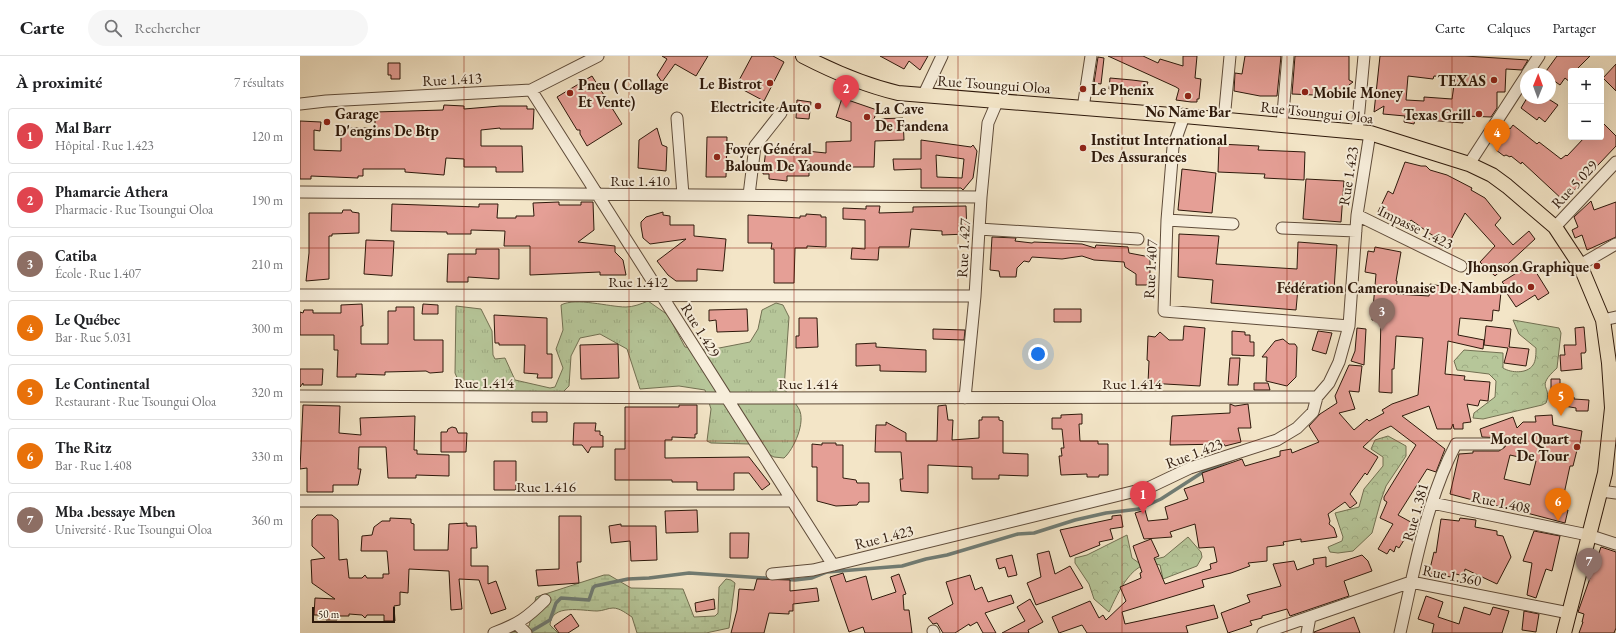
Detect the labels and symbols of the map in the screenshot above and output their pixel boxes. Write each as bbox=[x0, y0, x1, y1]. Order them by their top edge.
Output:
street label: Rue 1.413 bbox=[422, 68, 482, 90]
north arrow bbox=[1520, 68, 1556, 104]
street label: Rue Tsoungui Oloa bbox=[937, 71, 1051, 97]
place label: TEXAS bbox=[1437, 71, 1486, 90]
place label: Le Bistrot bbox=[699, 74, 762, 93]
place label: Pneu ( Collage Et Vente) bbox=[578, 75, 669, 111]
pin: 2 bbox=[833, 75, 859, 108]
marker: TEXAS bbox=[1489, 75, 1499, 85]
marker: Le Bistrot bbox=[765, 78, 775, 88]
place label: Le Phenix bbox=[1091, 80, 1155, 99]
place label: Mobile Money bbox=[1313, 83, 1404, 102]
marker: Le Phenix bbox=[1078, 84, 1088, 94]
marker: Mobile Money bbox=[1300, 87, 1310, 97]
marker: Pneu ( Collage Et Vente) bbox=[565, 88, 575, 98]
marker: No Name Bar bbox=[1183, 91, 1193, 101]
place label: Electricite Auto bbox=[711, 97, 810, 116]
street label: Rue Tsoungui Oloa bbox=[1260, 97, 1374, 127]
place label: La Cave De Fandena bbox=[875, 99, 949, 135]
marker: Electricite Auto bbox=[813, 101, 823, 111]
place label: No Name Bar bbox=[1145, 102, 1231, 121]
place label: Garage D'engins De Btp bbox=[335, 104, 439, 140]
place label: Texas Grill bbox=[1403, 105, 1472, 124]
marker: Texas Grill bbox=[1474, 109, 1484, 119]
marker: La Cave De Fandena bbox=[862, 112, 872, 122]
marker: Garage D'engins De Btp bbox=[322, 117, 332, 127]
pin: 4 bbox=[1484, 119, 1510, 152]
place label: Institut International Des Assurances bbox=[1091, 130, 1228, 166]
place label: Foyer Général Baloum De Yaounde bbox=[725, 139, 851, 175]
marker: Institut International Des Assurances bbox=[1078, 143, 1088, 153]
street label: Rue 1.423 bbox=[1334, 145, 1362, 207]
marker: Foyer Général Baloum De Yaounde bbox=[712, 152, 722, 162]
street label: Rue 5.029 bbox=[1547, 156, 1601, 212]
street label: Rue 1.410 bbox=[610, 171, 670, 190]
street label: Impasse 1.423 bbox=[1375, 201, 1457, 253]
street label: Rue 1.427 bbox=[952, 217, 974, 278]
street label: Rue 1.407 bbox=[1139, 238, 1161, 299]
place label: Jhonson Graphique bbox=[1465, 257, 1589, 276]
marker: Jhonson Graphique bbox=[1592, 261, 1602, 271]
street label: Rue 1.412 bbox=[608, 272, 669, 291]
place label: Fédération Camerounaise De Nambudo bbox=[1277, 278, 1523, 297]
marker: Fédération Camerounaise De Nambudo bbox=[1526, 282, 1536, 292]
pin: 3 bbox=[1369, 298, 1395, 331]
street label: Rue 1.429 bbox=[677, 300, 725, 360]
your location bbox=[1028, 344, 1048, 364]
street label: Rue 1.414 bbox=[454, 373, 515, 392]
street label: Rue 1.414 bbox=[778, 374, 839, 393]
street label: Rue 1.414 bbox=[1102, 374, 1163, 393]
pin: 5 bbox=[1548, 383, 1574, 416]
place label: Motel Quart De Tour bbox=[1490, 429, 1570, 465]
street label: Rue 1.423 bbox=[1163, 433, 1225, 473]
marker: Motel Quart De Tour bbox=[1572, 442, 1582, 452]
street label: Rue 1.416 bbox=[516, 477, 576, 496]
pin: 1 bbox=[1130, 481, 1156, 514]
street label: Rue 1.381 bbox=[1398, 481, 1432, 543]
street label: Rue 1.408 bbox=[1470, 487, 1532, 517]
pin: 6 bbox=[1545, 488, 1571, 521]
street label: Rue 1.423 bbox=[853, 521, 915, 553]
pin: 7 bbox=[1576, 548, 1602, 581]
street label: Rue 1.360 bbox=[1421, 560, 1483, 590]
scale bar bbox=[312, 605, 395, 624]

